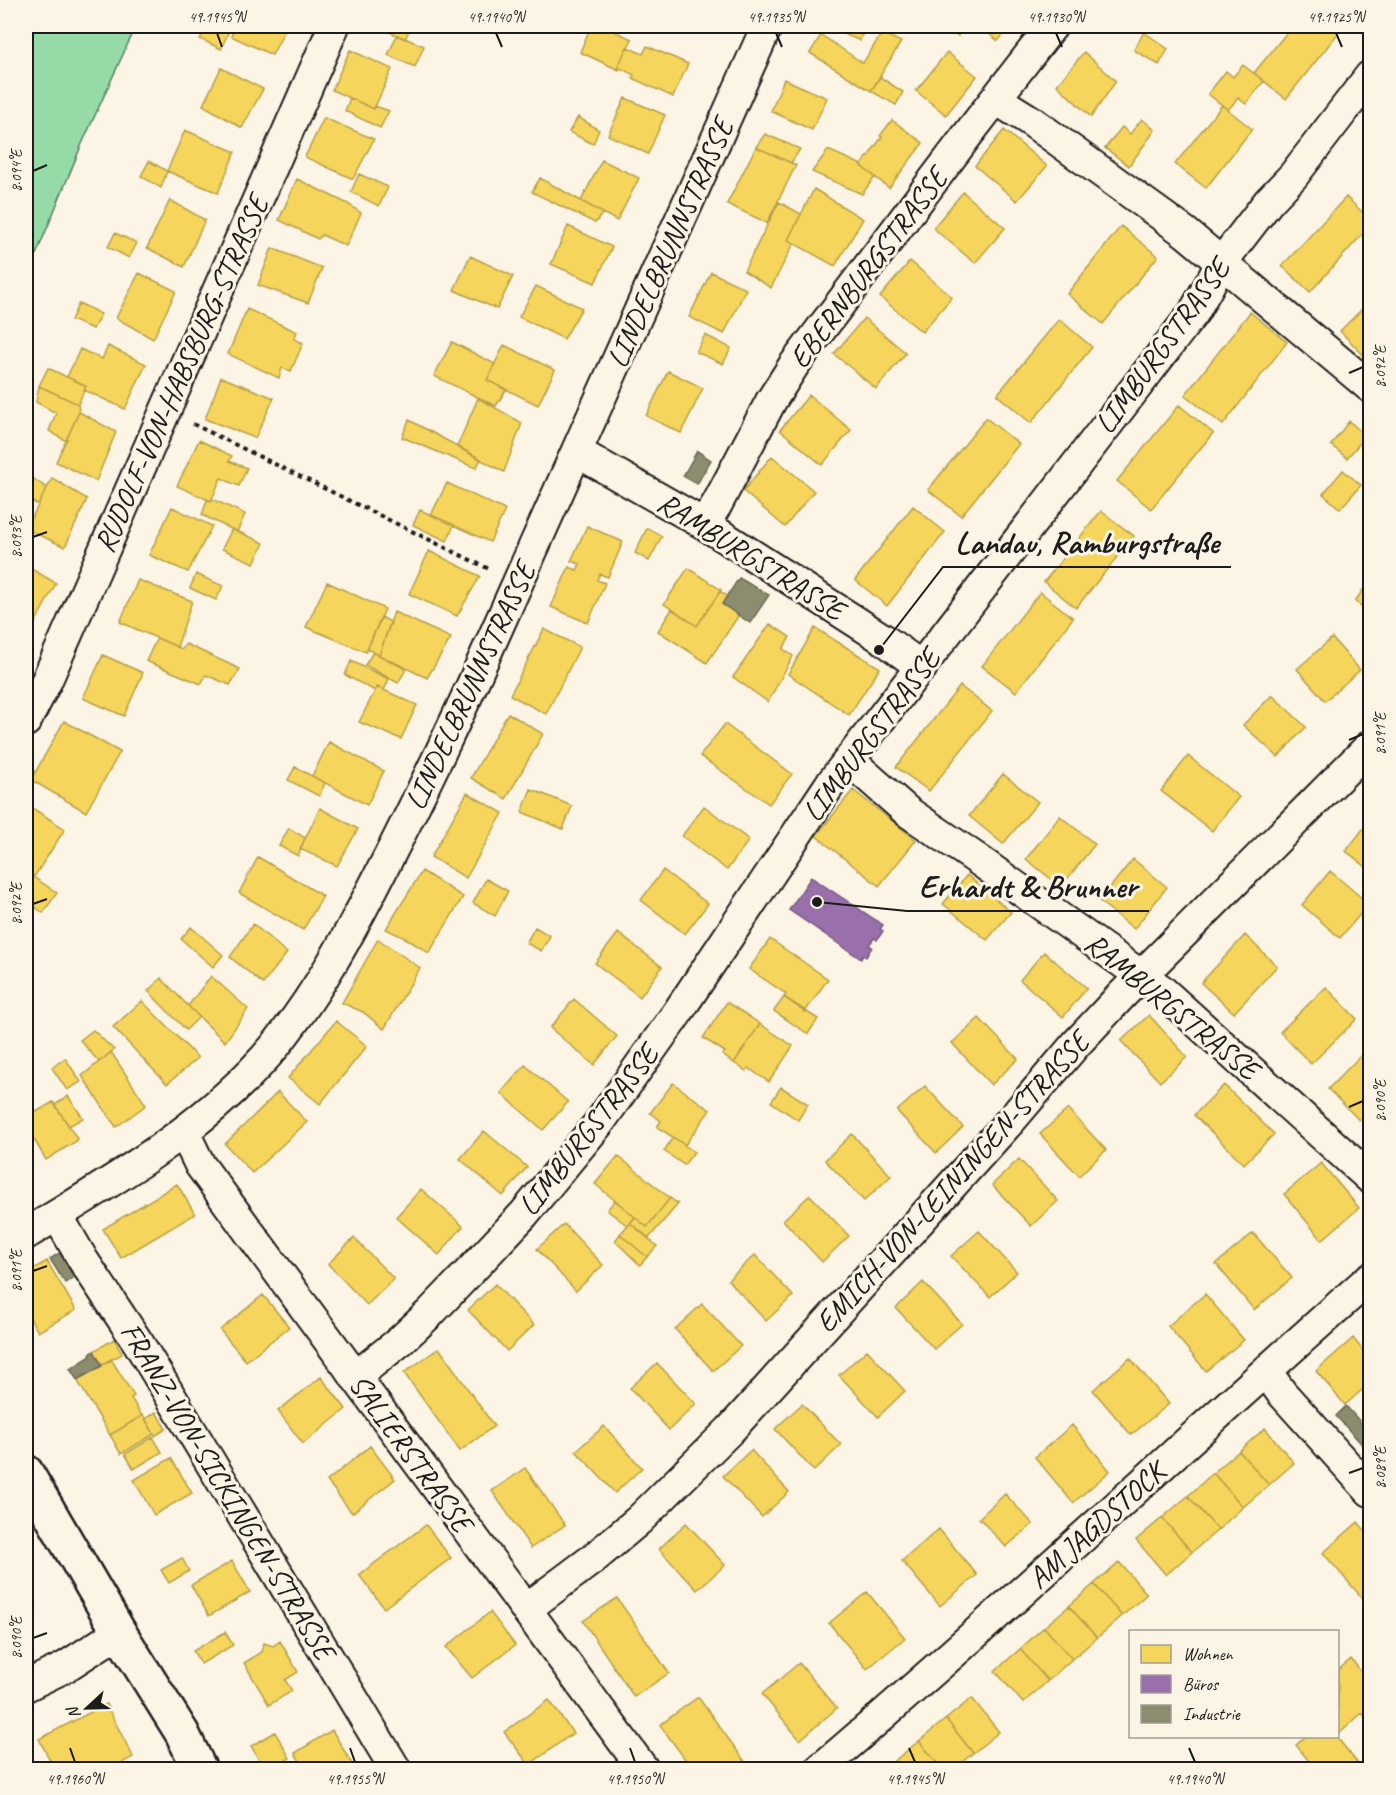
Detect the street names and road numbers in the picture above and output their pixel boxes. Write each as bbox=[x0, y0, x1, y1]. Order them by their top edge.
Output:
street label: LINDELBRUNNSTRASSE bbox=[598, 109, 743, 373]
street label: EBERNBURGSTRASSE bbox=[780, 158, 958, 376]
street label: RUDOLF-VON-HABSBURG-STRASSE bbox=[85, 187, 278, 558]
street label: LIMBURGSTRASSE bbox=[1086, 248, 1241, 441]
street label: RAMBURGSTRASSE bbox=[650, 483, 855, 631]
street label: LINDELBRUNNSTRASSE bbox=[396, 553, 545, 816]
street label: LIMBURGSTRASSE bbox=[794, 638, 951, 829]
street label: RAMBURGSTRASSE bbox=[1077, 924, 1270, 1091]
street label: EMICH-VON-LEININGEN-STRASSE bbox=[807, 1021, 1100, 1340]
street label: LIMBURGSTRASSE bbox=[509, 1034, 669, 1223]
street label: FRANZ-VON-SICKINGEN-STRASSE bbox=[112, 1315, 346, 1670]
street label: SALIERSTRASSE bbox=[341, 1366, 483, 1543]
street label: AM JAGDSTOCK bbox=[1019, 1450, 1176, 1597]

